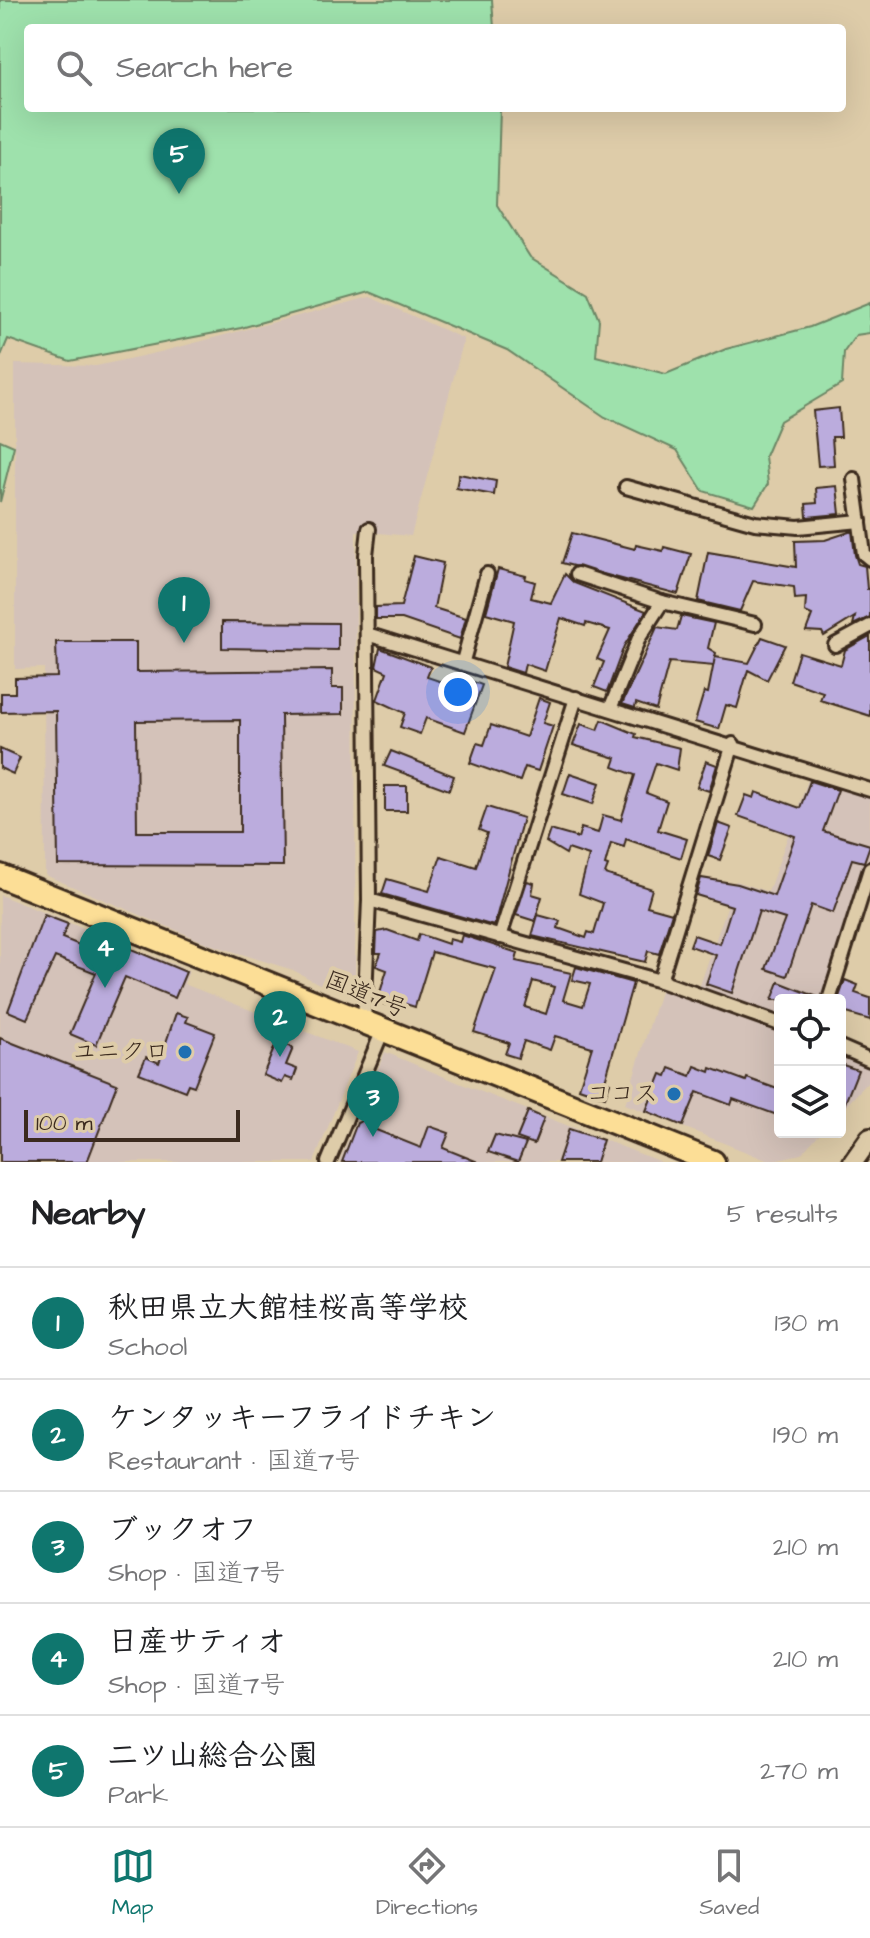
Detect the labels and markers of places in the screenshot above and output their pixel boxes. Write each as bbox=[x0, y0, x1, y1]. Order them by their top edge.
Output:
pin: 5 bbox=[153, 128, 205, 194]
pin: 1 bbox=[158, 577, 210, 643]
pin: 4 bbox=[79, 922, 131, 988]
pin: 2 bbox=[254, 991, 306, 1057]
place label: ユニクロ bbox=[73, 1035, 169, 1069]
marker: ユニクロ bbox=[176, 1043, 194, 1061]
pin: 3 bbox=[347, 1071, 399, 1137]
place label: ココス bbox=[586, 1077, 658, 1111]
marker: ココス bbox=[665, 1085, 683, 1103]

